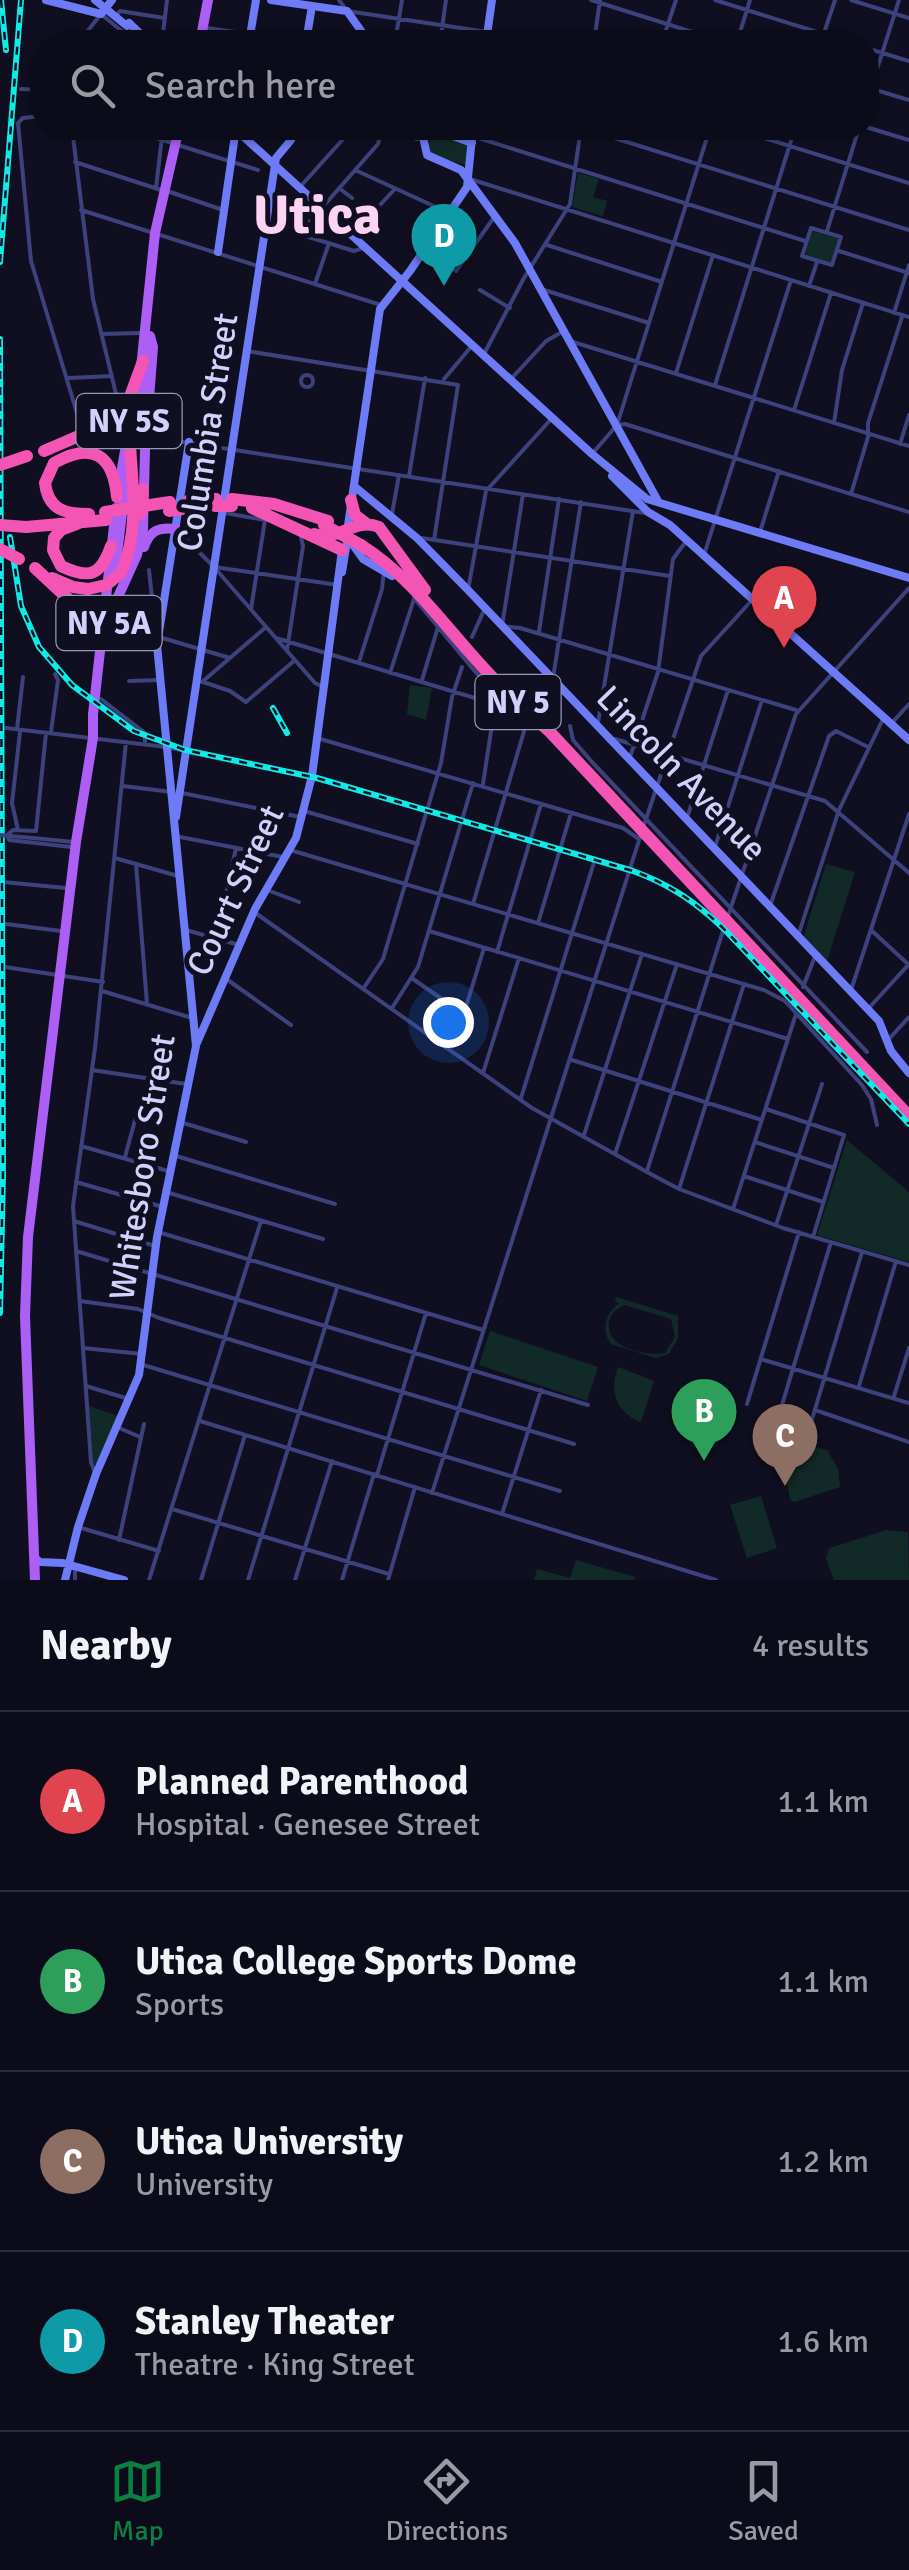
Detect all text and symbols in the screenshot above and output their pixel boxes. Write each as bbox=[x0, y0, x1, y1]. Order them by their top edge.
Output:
search box bbox=[30, 30, 879, 140]
icon: search bbox=[65, 58, 120, 113]
text: Search here bbox=[145, 62, 337, 109]
district label: Utica bbox=[253, 181, 381, 249]
pin: D bbox=[412, 204, 476, 286]
street label: Columbia Street bbox=[167, 310, 248, 554]
road number: NY 5S bbox=[76, 394, 182, 448]
pin: A bbox=[752, 566, 816, 648]
road number: NY 5A bbox=[56, 596, 162, 650]
road number: NY 5 bbox=[476, 675, 560, 729]
street label: Lincoln Avenue bbox=[587, 677, 776, 870]
street label: Court Street bbox=[177, 798, 294, 982]
your location bbox=[423, 997, 474, 1048]
street label: Whitesboro Street bbox=[100, 1031, 185, 1303]
pin: B bbox=[672, 1378, 736, 1461]
pin: C bbox=[752, 1404, 818, 1486]
text: Nearby bbox=[40, 1620, 172, 1671]
text: 4 results bbox=[752, 1626, 869, 1665]
text: Planned Parenthood bbox=[135, 1758, 468, 1805]
text: A bbox=[62, 1782, 83, 1821]
text: 1.1 km bbox=[777, 1782, 869, 1821]
text: Hospital · Genesee Street bbox=[135, 1805, 480, 1844]
text: Utica College Sports Dome bbox=[135, 1938, 577, 1985]
text: B bbox=[63, 1962, 82, 2001]
text: 1.1 km bbox=[777, 1962, 869, 2001]
text: Sports bbox=[135, 1985, 224, 2024]
text: Utica University bbox=[135, 2118, 403, 2165]
text: C bbox=[63, 2142, 82, 2181]
text: 1.2 km bbox=[777, 2142, 869, 2181]
text: University bbox=[135, 2165, 273, 2204]
text: Stanley Theater bbox=[135, 2298, 394, 2345]
text: D bbox=[62, 2322, 83, 2361]
text: 1.6 km bbox=[777, 2322, 869, 2361]
text: Theatre · King Street bbox=[135, 2345, 415, 2384]
tab: Map bbox=[110, 2454, 165, 2548]
tab: Directions bbox=[386, 2454, 508, 2548]
tab: Saved bbox=[728, 2454, 799, 2548]

